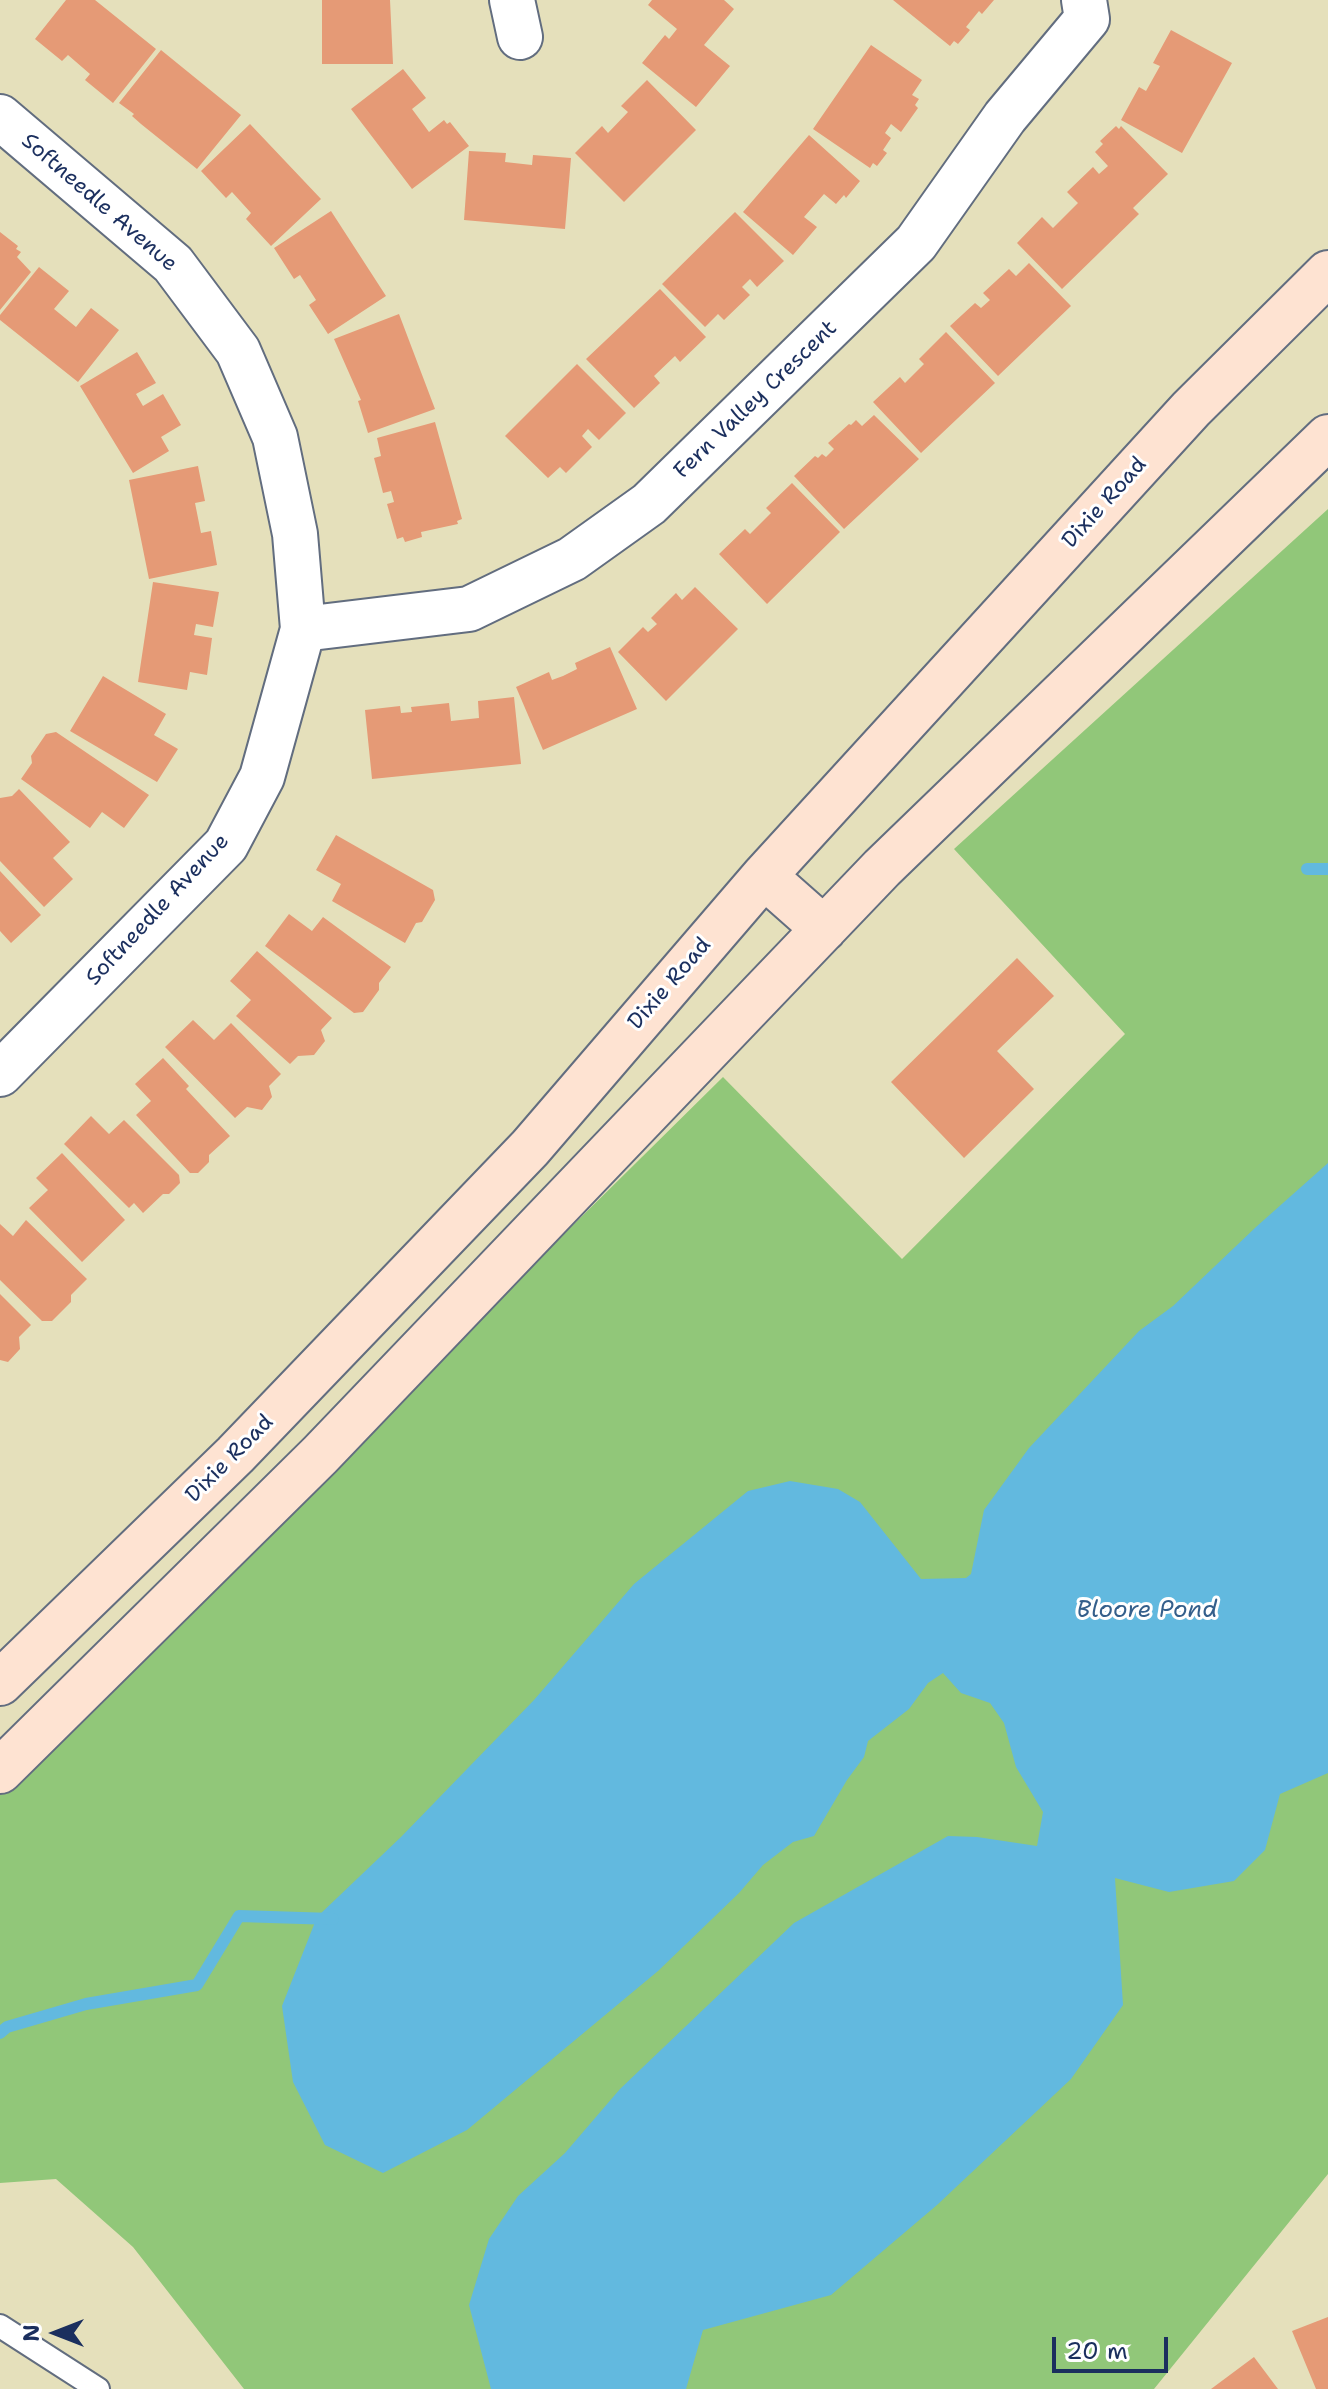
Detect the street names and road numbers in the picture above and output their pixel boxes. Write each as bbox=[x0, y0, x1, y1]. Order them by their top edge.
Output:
street label: Softneedle Avenue bbox=[16, 128, 182, 278]
street label: Fern Valley Crescent bbox=[669, 315, 843, 485]
street label: Dixie Road bbox=[1057, 452, 1153, 554]
street label: Softneedle Avenue bbox=[81, 829, 235, 991]
street label: Dixie Road bbox=[623, 933, 717, 1035]
street label: Dixie Road bbox=[181, 1410, 279, 1508]

